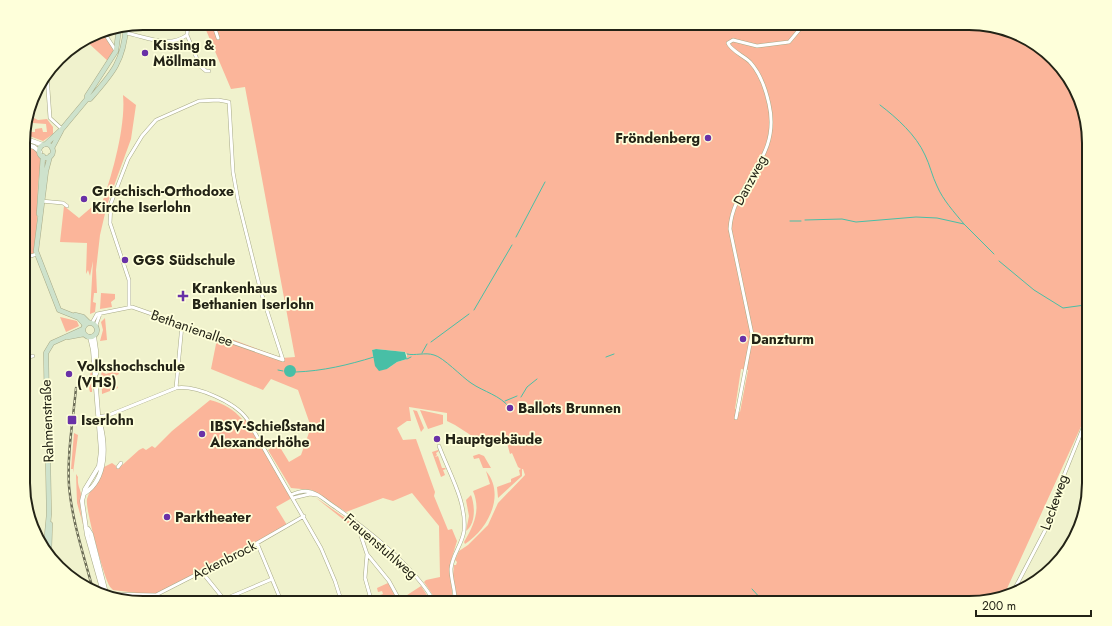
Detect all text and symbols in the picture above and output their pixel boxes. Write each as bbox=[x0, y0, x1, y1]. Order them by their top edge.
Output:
place label: Kissing & Möllmann bbox=[153, 35, 216, 71]
marker: Kissing & Möllmann bbox=[140, 48, 150, 58]
place label: Fröndenberg bbox=[615, 128, 700, 148]
marker: Fröndenberg bbox=[703, 133, 713, 143]
street label: Danzweg bbox=[728, 151, 772, 209]
place label: Griechisch-Orthodoxe Kirche Iserlohn bbox=[92, 181, 234, 217]
marker: Griechisch-Orthodoxe Kirche Iserlohn bbox=[79, 194, 89, 204]
place label: GGS Südschule bbox=[133, 250, 235, 270]
marker: GGS Südschule bbox=[120, 255, 130, 265]
place label: Krankenhaus Bethanien Iserlohn bbox=[192, 278, 314, 314]
marker: Krankenhaus Bethanien Iserlohn bbox=[177, 290, 189, 302]
street label: Bethanienallee bbox=[148, 305, 236, 351]
place label: Danzturm bbox=[751, 329, 814, 349]
marker: Danzturm bbox=[738, 334, 748, 344]
place label: Volkshochschule (VHS) bbox=[76, 356, 185, 392]
marker: Volkshochschule (VHS) bbox=[64, 369, 74, 379]
street label: Rahmenstraße bbox=[36, 379, 58, 463]
place label: Ballots Brunnen bbox=[518, 398, 621, 418]
marker: Ballots Brunnen bbox=[505, 403, 515, 413]
place label: Iserlohn bbox=[81, 410, 134, 430]
marker: Iserlohn bbox=[66, 414, 78, 426]
place label: IBSV-Schießstand Alexanderhöhe bbox=[209, 416, 325, 452]
marker: IBSV-Schießstand Alexanderhöhe bbox=[197, 429, 207, 439]
place label: Hauptgebäude bbox=[445, 429, 542, 449]
marker: Hauptgebäude bbox=[432, 434, 442, 444]
street label: Leckeweg bbox=[1035, 471, 1073, 533]
place label: Parktheater bbox=[175, 507, 251, 527]
street label: Frauenstuhlweg bbox=[340, 508, 422, 584]
marker: Parktheater bbox=[162, 512, 172, 522]
street label: Ackenbrock bbox=[188, 535, 260, 585]
scale bar bbox=[976, 592, 1091, 618]
text: 200 m bbox=[982, 597, 1016, 615]

